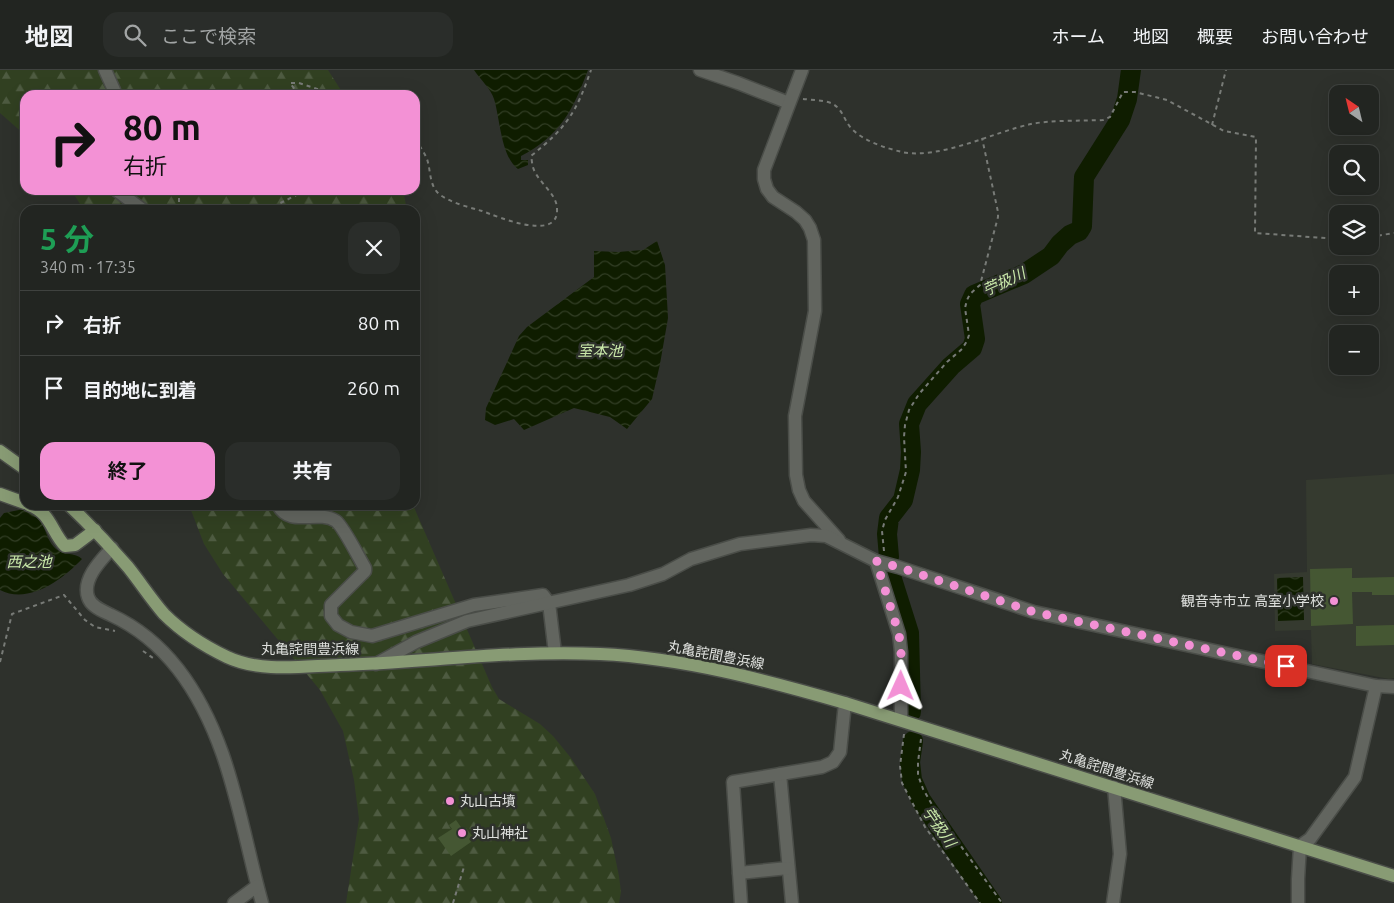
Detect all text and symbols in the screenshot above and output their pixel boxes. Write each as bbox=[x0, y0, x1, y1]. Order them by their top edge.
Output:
search box bbox=[103, 12, 453, 57]
icon: search bbox=[121, 21, 149, 49]
text: 地図 bbox=[25, 23, 73, 50]
text: ここで検索 bbox=[161, 25, 256, 47]
text: ホーム bbox=[1052, 26, 1105, 46]
text: 地図 bbox=[1133, 26, 1169, 46]
text: 概要 bbox=[1197, 26, 1233, 46]
text: お問い合わせ bbox=[1261, 26, 1369, 46]
north arrow bbox=[1329, 85, 1379, 135]
map controls bbox=[1329, 85, 1379, 375]
text: 80 m bbox=[123, 107, 201, 147]
icon: right bbox=[40, 110, 105, 175]
button: search bbox=[1329, 145, 1379, 195]
text: 右折 bbox=[123, 153, 167, 178]
button: layers bbox=[1329, 205, 1379, 255]
text: 5 分 bbox=[40, 222, 94, 256]
button: close bbox=[348, 222, 400, 274]
text: 340 m · 17:35 bbox=[40, 258, 136, 276]
water label: 苧扱川 bbox=[980, 263, 1030, 299]
button: + bbox=[1329, 265, 1379, 315]
icon: right bbox=[40, 309, 68, 337]
text: 80 m bbox=[358, 312, 400, 334]
text: 右折 bbox=[83, 314, 121, 336]
button: − bbox=[1329, 325, 1379, 375]
water label: 室本池 bbox=[577, 342, 624, 359]
icon: arrive bbox=[40, 374, 68, 402]
text: 260 m bbox=[347, 377, 400, 399]
text: 目的地に到着 bbox=[83, 379, 197, 401]
button: 終了 bbox=[40, 442, 215, 500]
button: 共有 bbox=[225, 442, 400, 500]
water label: 西之池 bbox=[6, 553, 53, 570]
place label: 観音寺市立 高室小学校 bbox=[1181, 593, 1324, 609]
marker: 観音寺市立 高室小学校 bbox=[1328, 595, 1340, 607]
street label: 丸亀詫間豊浜線 bbox=[666, 638, 766, 672]
street label: 丸亀詫間豊浜線 bbox=[261, 641, 359, 657]
pin bbox=[1265, 645, 1307, 687]
icon: arrive bbox=[1272, 652, 1300, 680]
position arrow bbox=[874, 659, 926, 711]
street label: 丸亀詫間豊浜線 bbox=[1058, 746, 1156, 792]
place label: 丸山古墳 bbox=[460, 793, 516, 809]
marker: 丸山古墳 bbox=[444, 795, 456, 807]
water label: 苧扱川 bbox=[920, 803, 960, 852]
place label: 丸山神社 bbox=[472, 825, 528, 841]
marker: 丸山神社 bbox=[456, 827, 468, 839]

